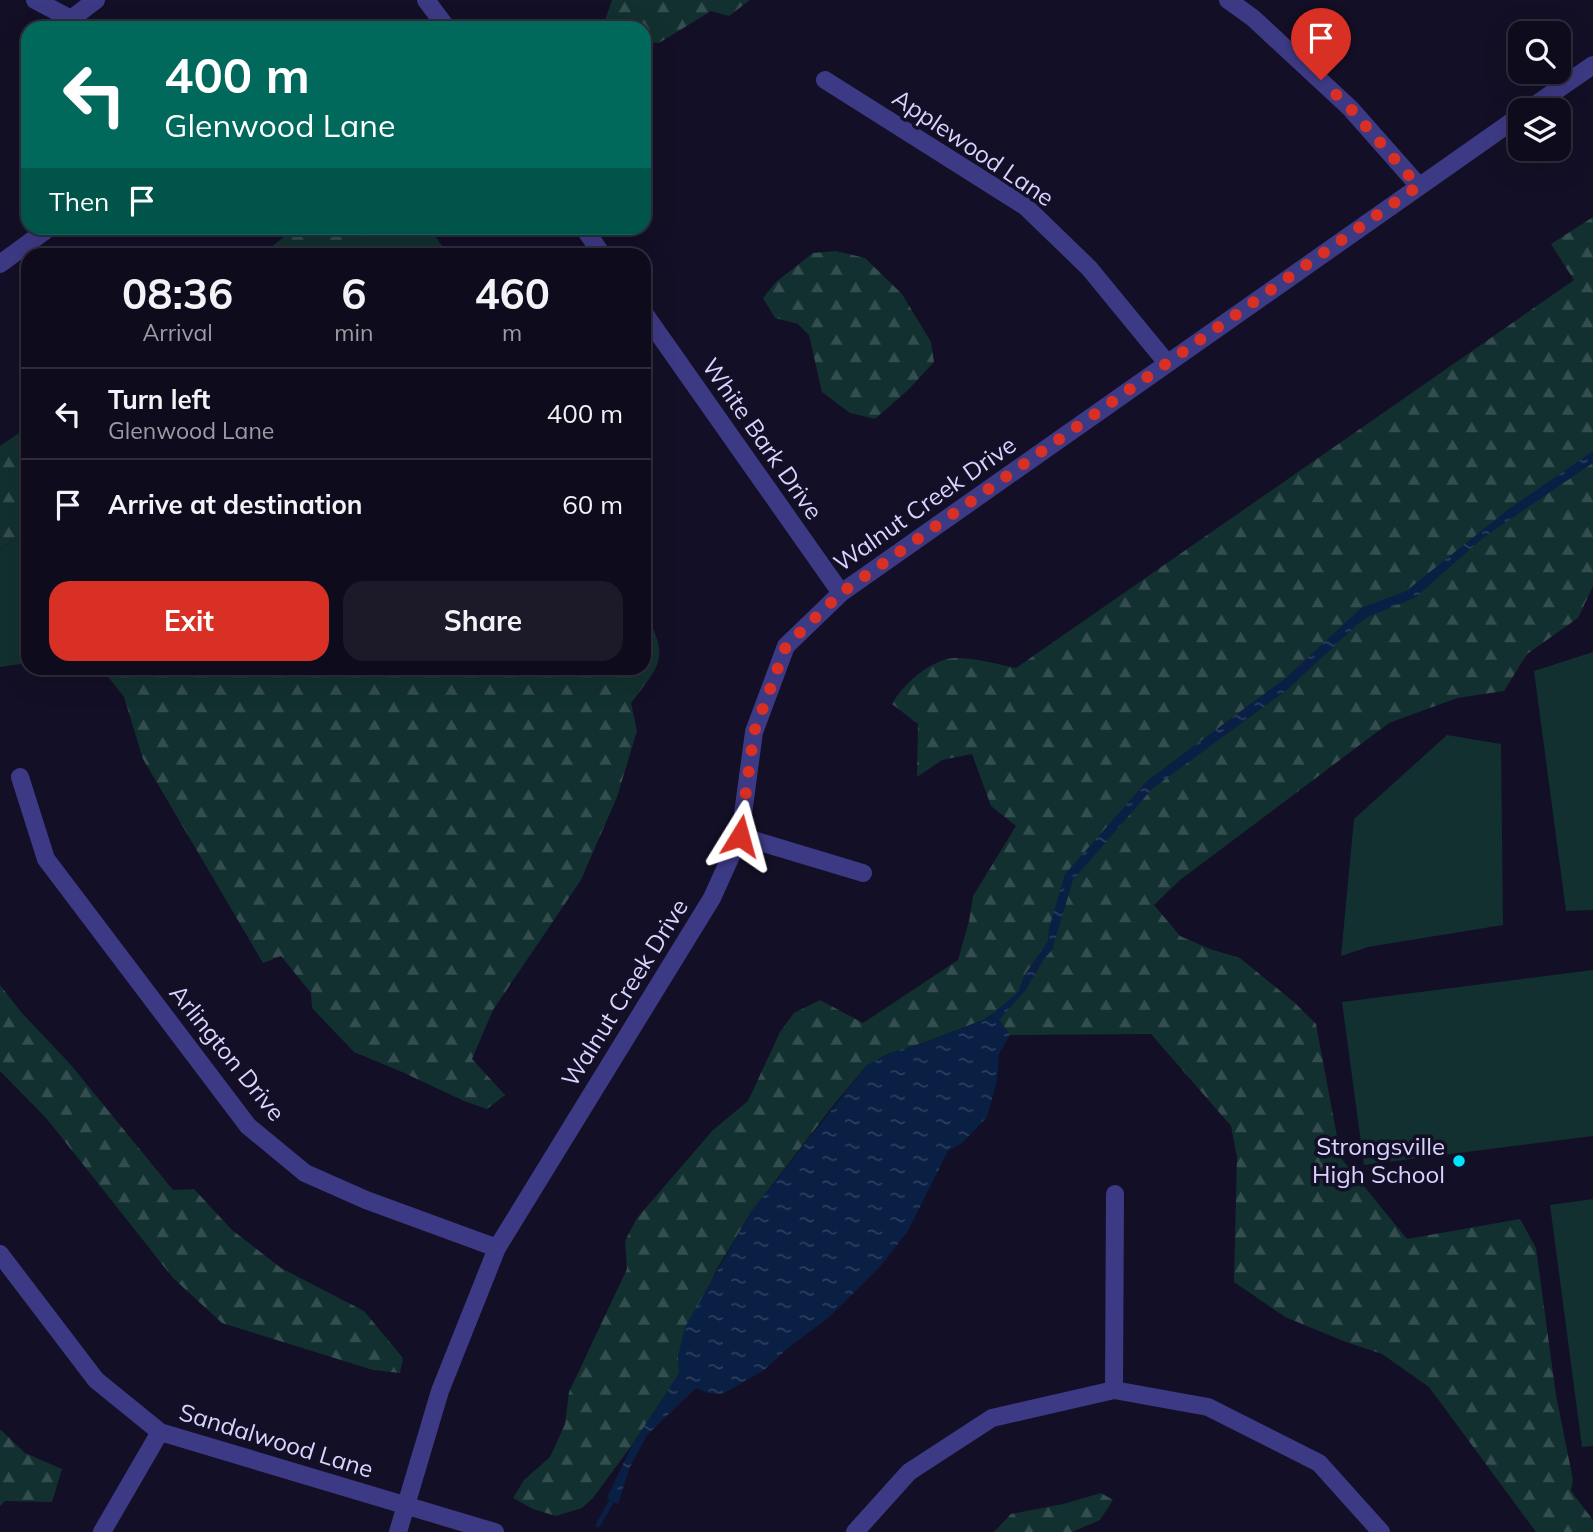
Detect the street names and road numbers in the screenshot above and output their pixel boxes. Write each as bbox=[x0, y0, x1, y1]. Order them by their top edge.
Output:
street label: Applewood Lane bbox=[887, 82, 1060, 212]
street label: White Bark Drive bbox=[696, 352, 830, 525]
street label: Walnut Creek Drive bbox=[827, 429, 1021, 577]
street label: Walnut Creek Drive bbox=[554, 893, 694, 1092]
street label: Arlington Drive bbox=[164, 978, 292, 1127]
street label: Sandalwood Lane bbox=[176, 1396, 377, 1484]

